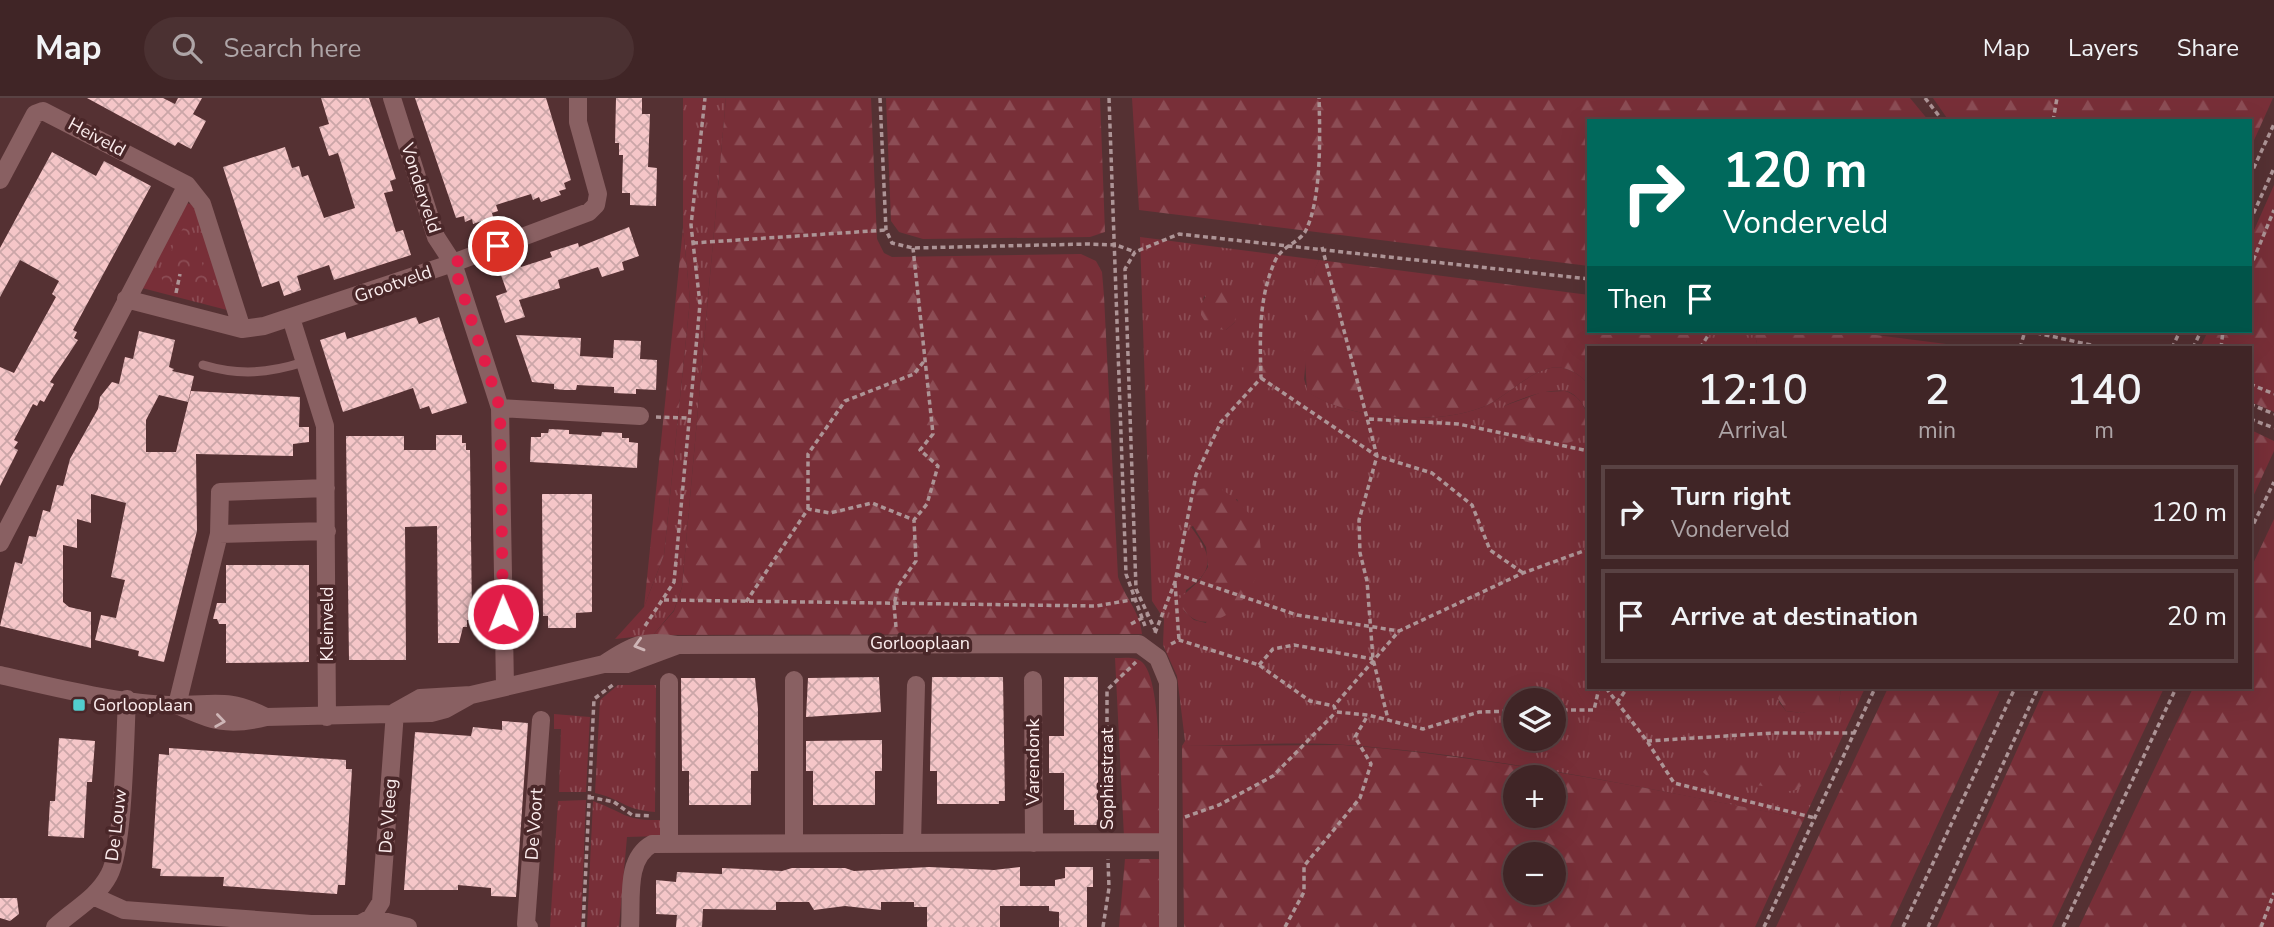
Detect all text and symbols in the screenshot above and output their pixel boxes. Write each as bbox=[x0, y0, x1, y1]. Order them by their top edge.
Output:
search box bbox=[144, 17, 634, 80]
text: Map bbox=[35, 26, 102, 71]
icon: search bbox=[168, 29, 206, 67]
text: Search here bbox=[224, 31, 361, 66]
text: Map bbox=[1983, 32, 2030, 64]
text: Layers bbox=[2068, 32, 2139, 64]
text: Share bbox=[2177, 32, 2239, 64]
street label: Heiveld bbox=[64, 112, 130, 162]
text: 120 m bbox=[1723, 137, 1867, 204]
street label: Vonderveld bbox=[395, 139, 447, 236]
icon: right bbox=[1608, 147, 1699, 238]
text: Vonderveld bbox=[1723, 201, 1888, 244]
pin bbox=[468, 216, 528, 276]
icon: arrive bbox=[479, 227, 517, 265]
street label: Grootveld bbox=[351, 260, 435, 308]
icon: arrive bbox=[1681, 280, 1719, 318]
text: Then bbox=[1608, 282, 1667, 317]
text: 12:10 bbox=[1697, 362, 1808, 419]
text: 2 bbox=[1924, 362, 1950, 419]
text: 140 bbox=[2066, 362, 2142, 419]
text: Arrival bbox=[1718, 415, 1787, 446]
text: min bbox=[1918, 415, 1956, 446]
text: m bbox=[2094, 415, 2114, 446]
text: Turn right bbox=[1671, 479, 1790, 514]
icon: right bbox=[1612, 493, 1650, 531]
text: 120 m bbox=[2151, 495, 2227, 530]
text: Vonderveld bbox=[1671, 514, 1790, 545]
position arrow bbox=[466, 577, 540, 651]
street label: Kleinveld bbox=[315, 587, 339, 661]
icon: arrive bbox=[1612, 597, 1650, 635]
text: Arrive at destination bbox=[1671, 599, 1918, 634]
text: 20 m bbox=[2167, 599, 2227, 634]
street label: Gorlooplaan bbox=[870, 631, 970, 655]
one-way arrow bbox=[633, 637, 645, 651]
map controls bbox=[1503, 688, 1566, 905]
button: layers bbox=[1503, 688, 1566, 751]
place label: Gorlooplaan bbox=[93, 693, 193, 717]
marker: Gorlooplaan bbox=[71, 697, 87, 713]
one-way arrow bbox=[214, 714, 226, 729]
street label: Varendonk bbox=[1021, 718, 1045, 806]
street label: Sophiastraat bbox=[1095, 727, 1119, 830]
button: + bbox=[1503, 765, 1566, 828]
street label: De Vleeg bbox=[373, 778, 403, 854]
street label: De Voort bbox=[520, 786, 549, 861]
street label: De Louw bbox=[100, 788, 132, 862]
button: − bbox=[1503, 842, 1566, 905]

